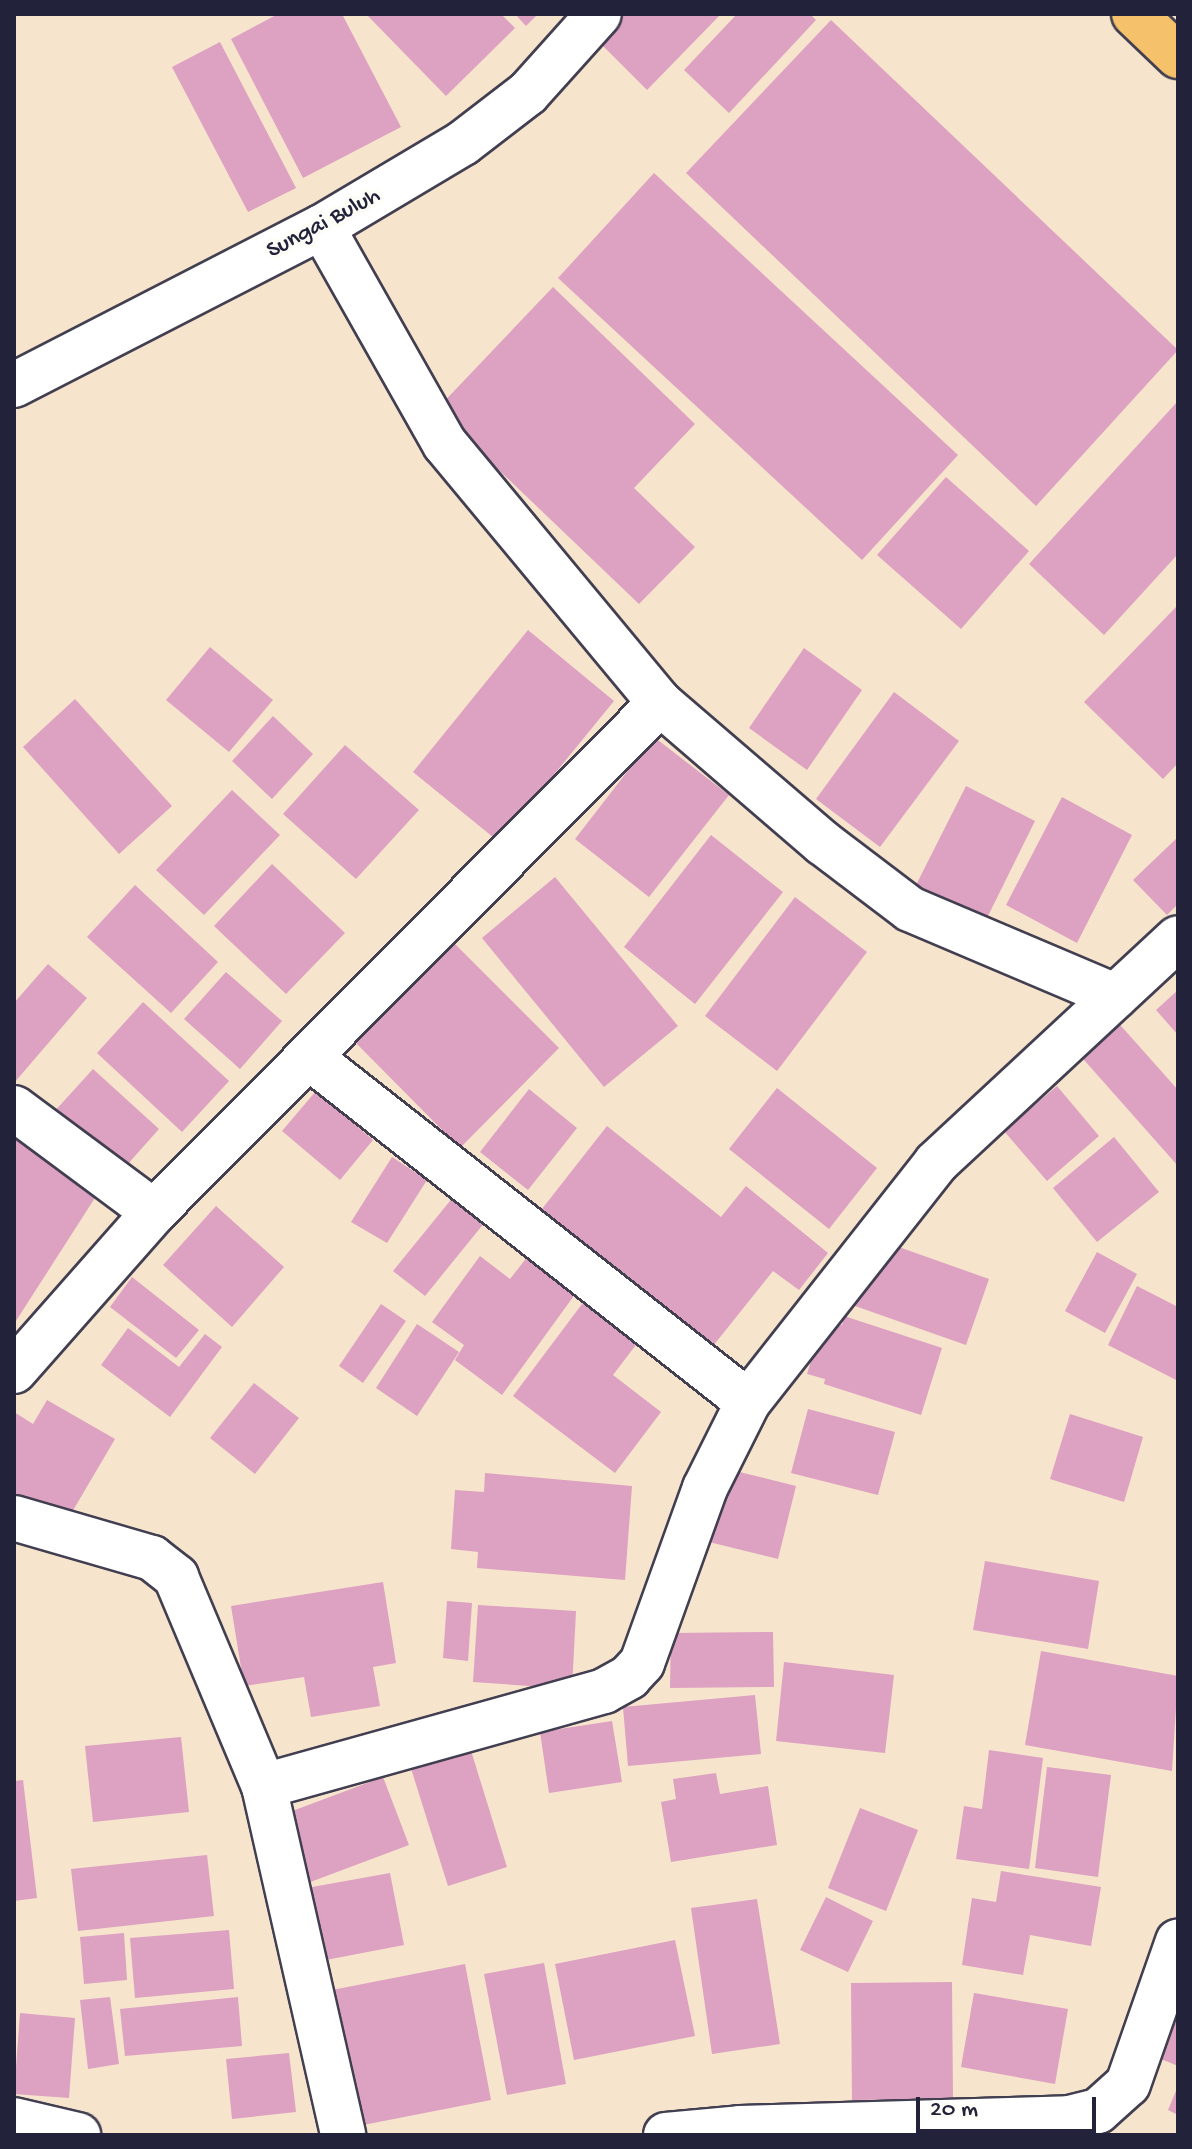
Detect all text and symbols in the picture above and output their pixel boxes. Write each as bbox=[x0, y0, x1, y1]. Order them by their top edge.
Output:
street label: Sungai Buluh bbox=[262, 182, 386, 266]
scale bar bbox=[920, 2081, 1100, 2131]
text: 20 m bbox=[930, 2096, 978, 2125]

